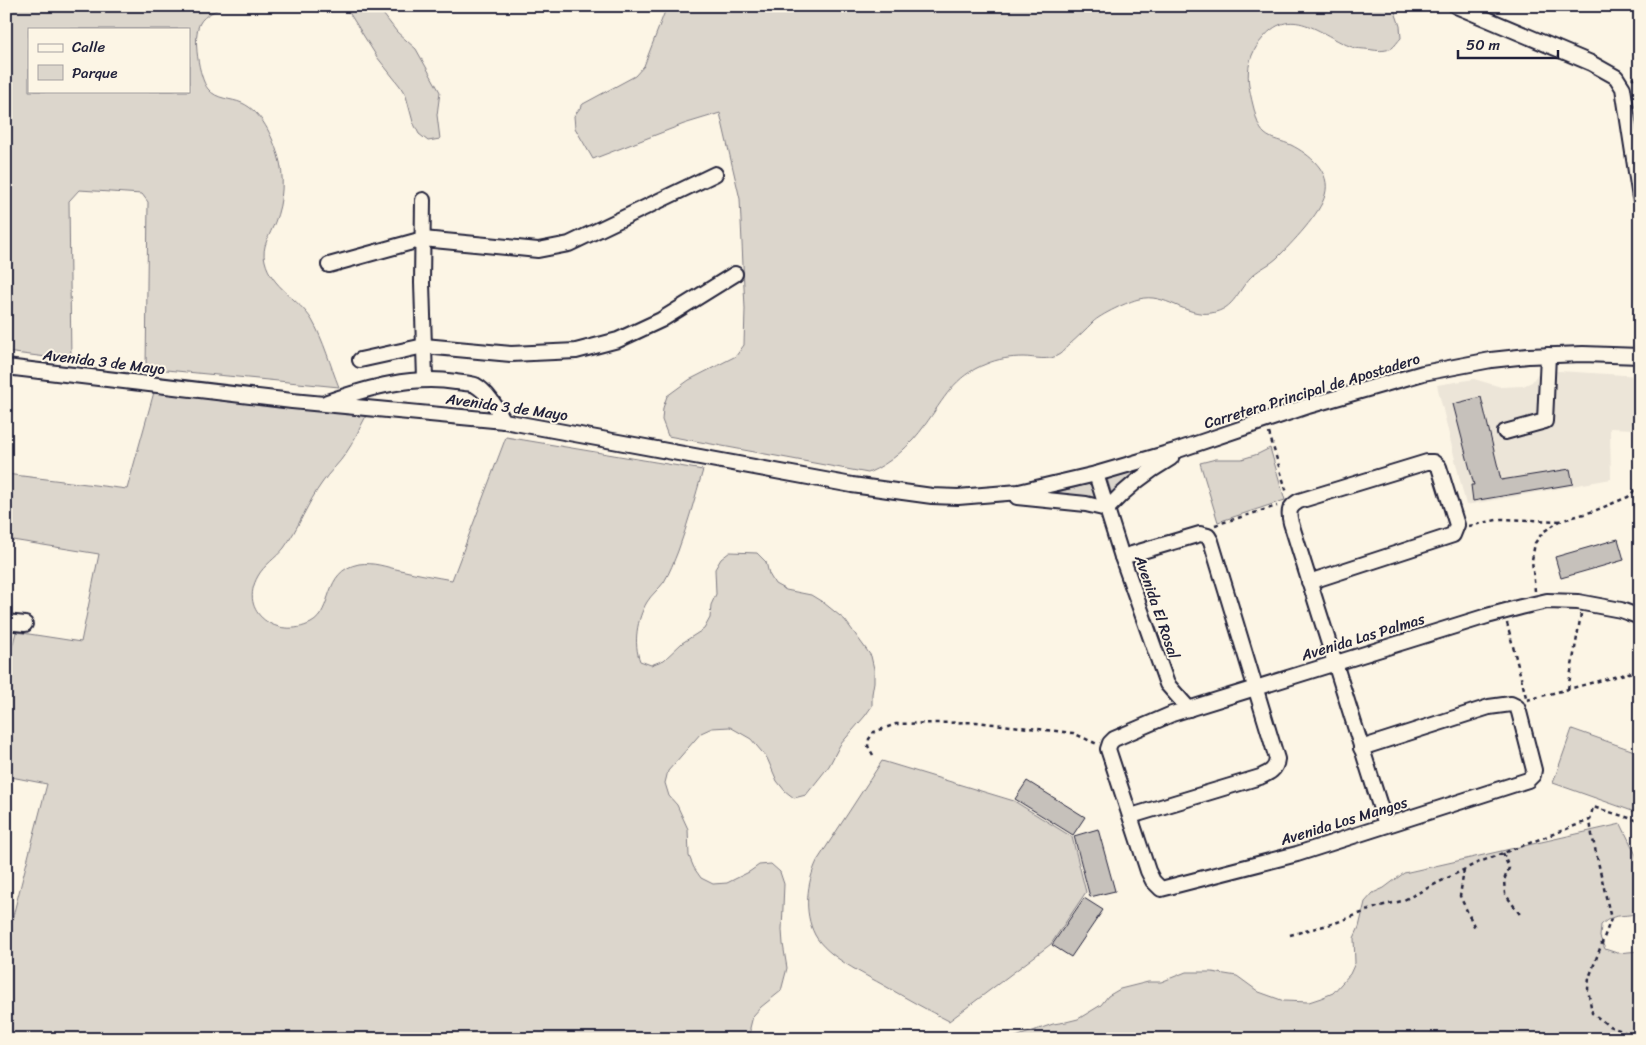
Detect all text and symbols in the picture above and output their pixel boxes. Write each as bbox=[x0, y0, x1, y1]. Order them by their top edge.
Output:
legend bbox=[28, 28, 190, 92]
scale bar bbox=[1458, 28, 1558, 60]
text: 50 m bbox=[1466, 32, 1501, 58]
text: Calle bbox=[72, 34, 105, 60]
text: Parque bbox=[72, 60, 117, 86]
street label: Avenida 3 de Mayo bbox=[41, 341, 167, 382]
street label: Carretera Principal de Apostadero bbox=[1201, 346, 1424, 436]
street label: Avenida 3 de Mayo bbox=[443, 385, 570, 428]
street label: Avenida El Rosal bbox=[1127, 551, 1187, 663]
street label: Avenida Las Palmas bbox=[1297, 606, 1428, 668]
street label: Avenida Los Mangos bbox=[1276, 789, 1411, 853]

